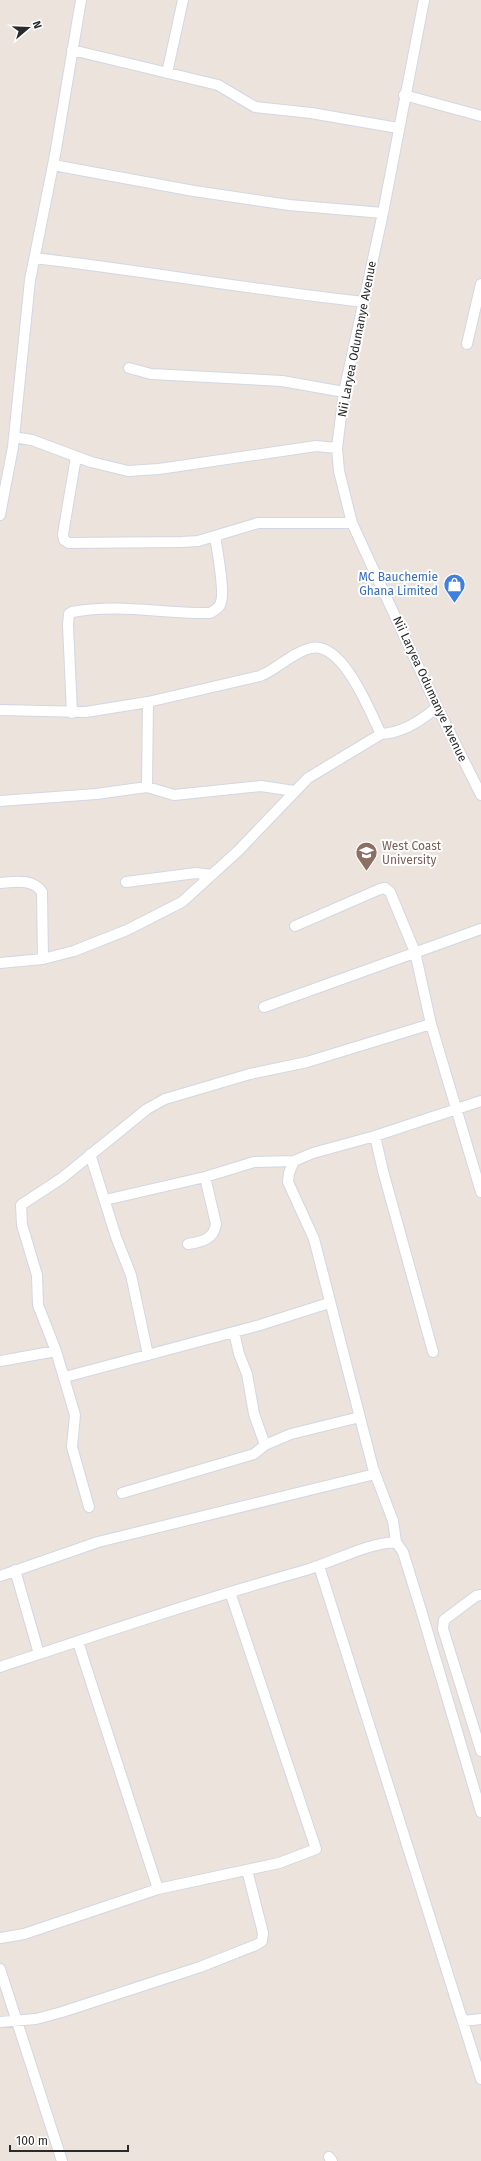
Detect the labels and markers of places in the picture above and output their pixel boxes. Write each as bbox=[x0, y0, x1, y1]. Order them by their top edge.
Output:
place label: MC Bauchemie Ghana Limited bbox=[359, 570, 438, 598]
shop icon: MC Bauchemie Ghana Limited bbox=[441, 571, 467, 604]
place label: West Coast University bbox=[382, 839, 442, 867]
school or university icon: West Coast University bbox=[353, 840, 379, 873]

